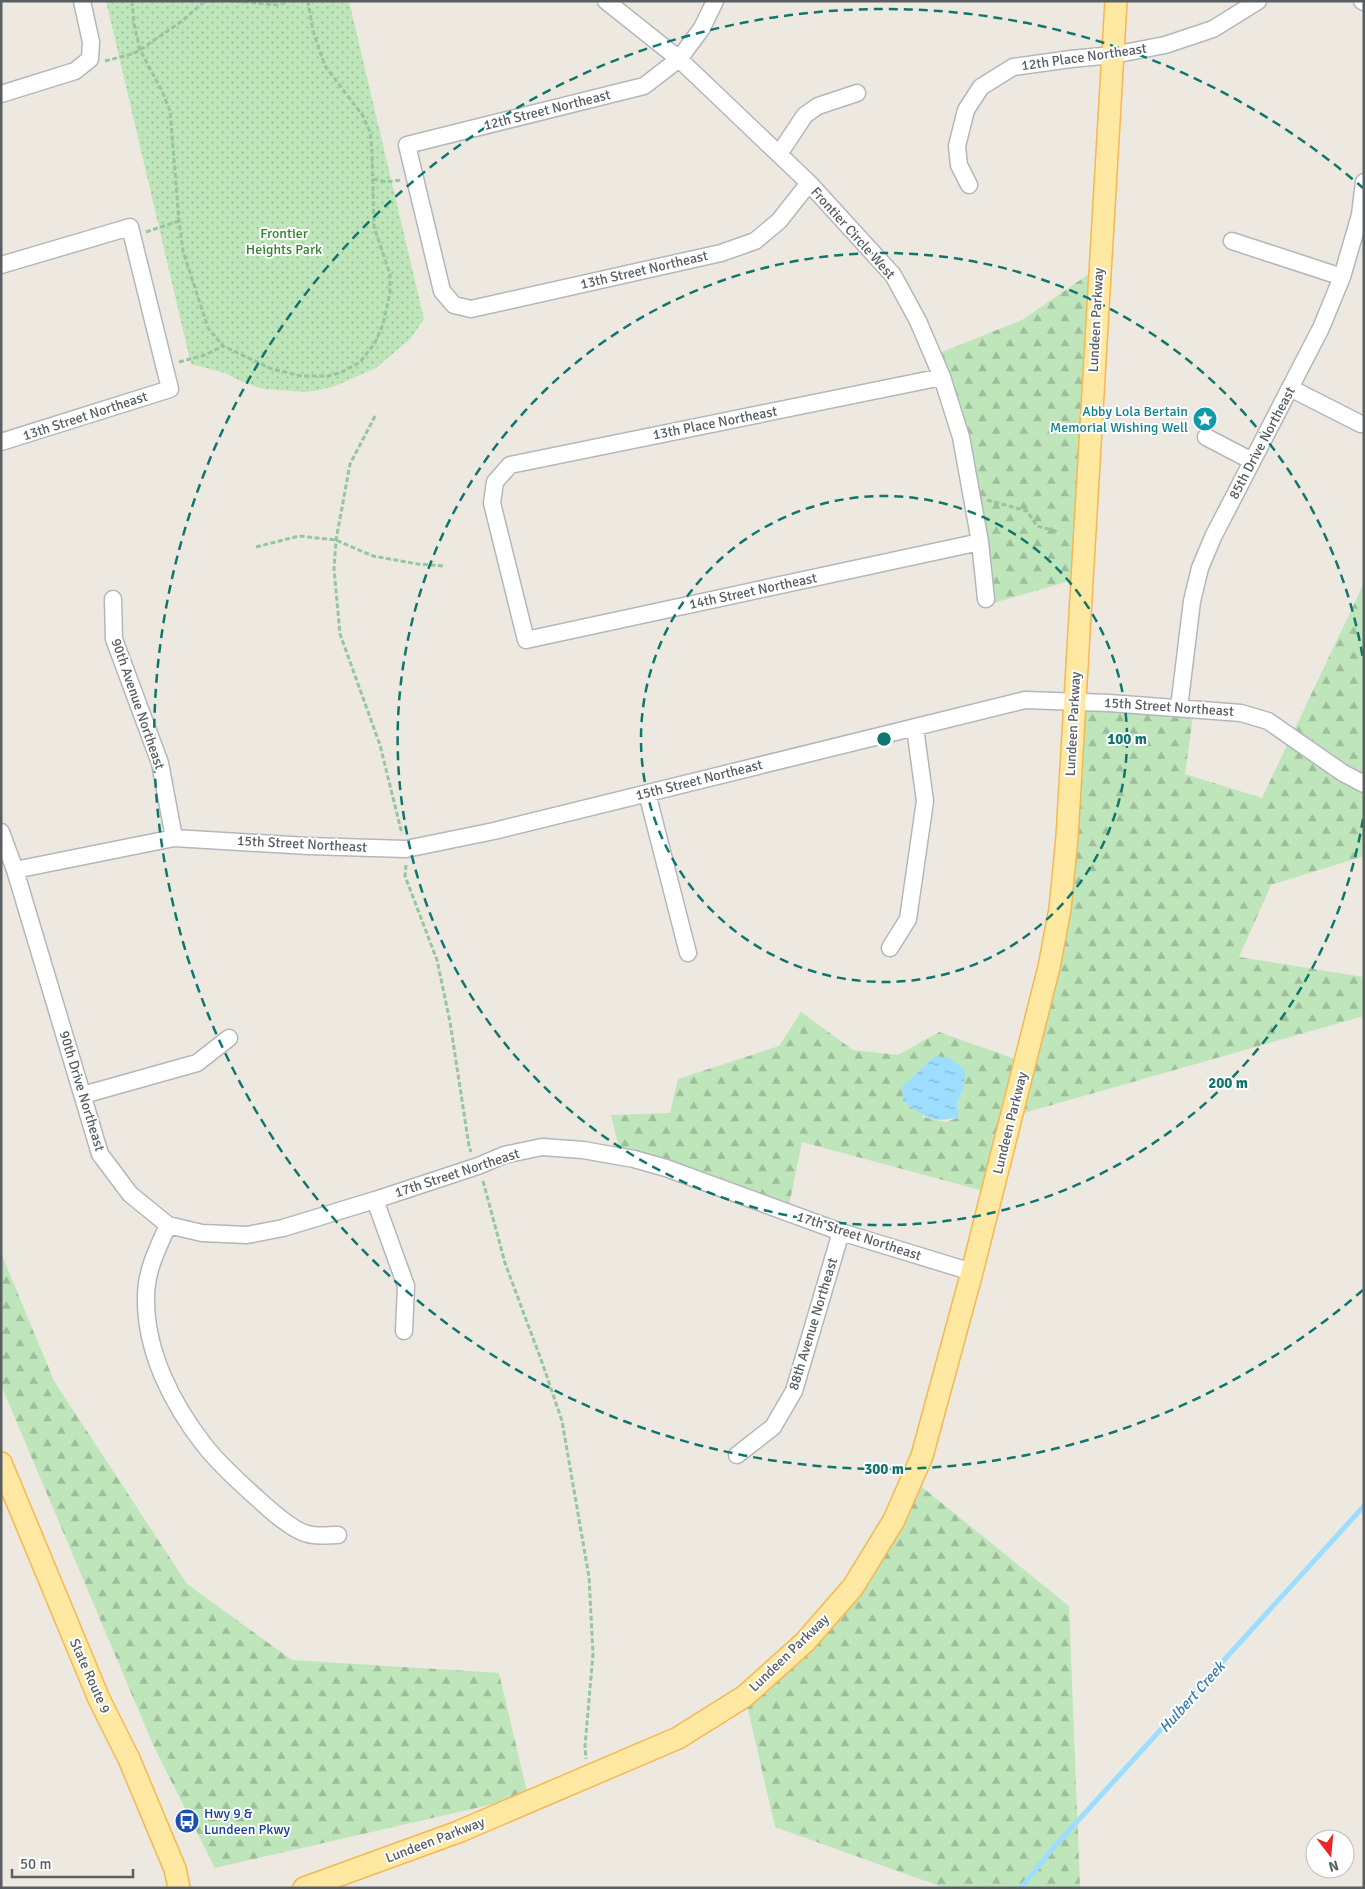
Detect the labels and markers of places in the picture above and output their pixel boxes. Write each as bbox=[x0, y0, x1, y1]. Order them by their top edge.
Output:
place label: Abby Lola Bertain Memorial Wishing Well bbox=[1050, 403, 1188, 436]
place icon: Abby Lola Bertain Memorial Wishing Well bbox=[1192, 406, 1218, 432]
centre of rings bbox=[875, 730, 893, 748]
place label: Hwy 9 & Lundeen Pkwy bbox=[204, 1805, 290, 1838]
bus stop icon: Hwy 9 & Lundeen Pkwy bbox=[174, 1808, 200, 1834]

